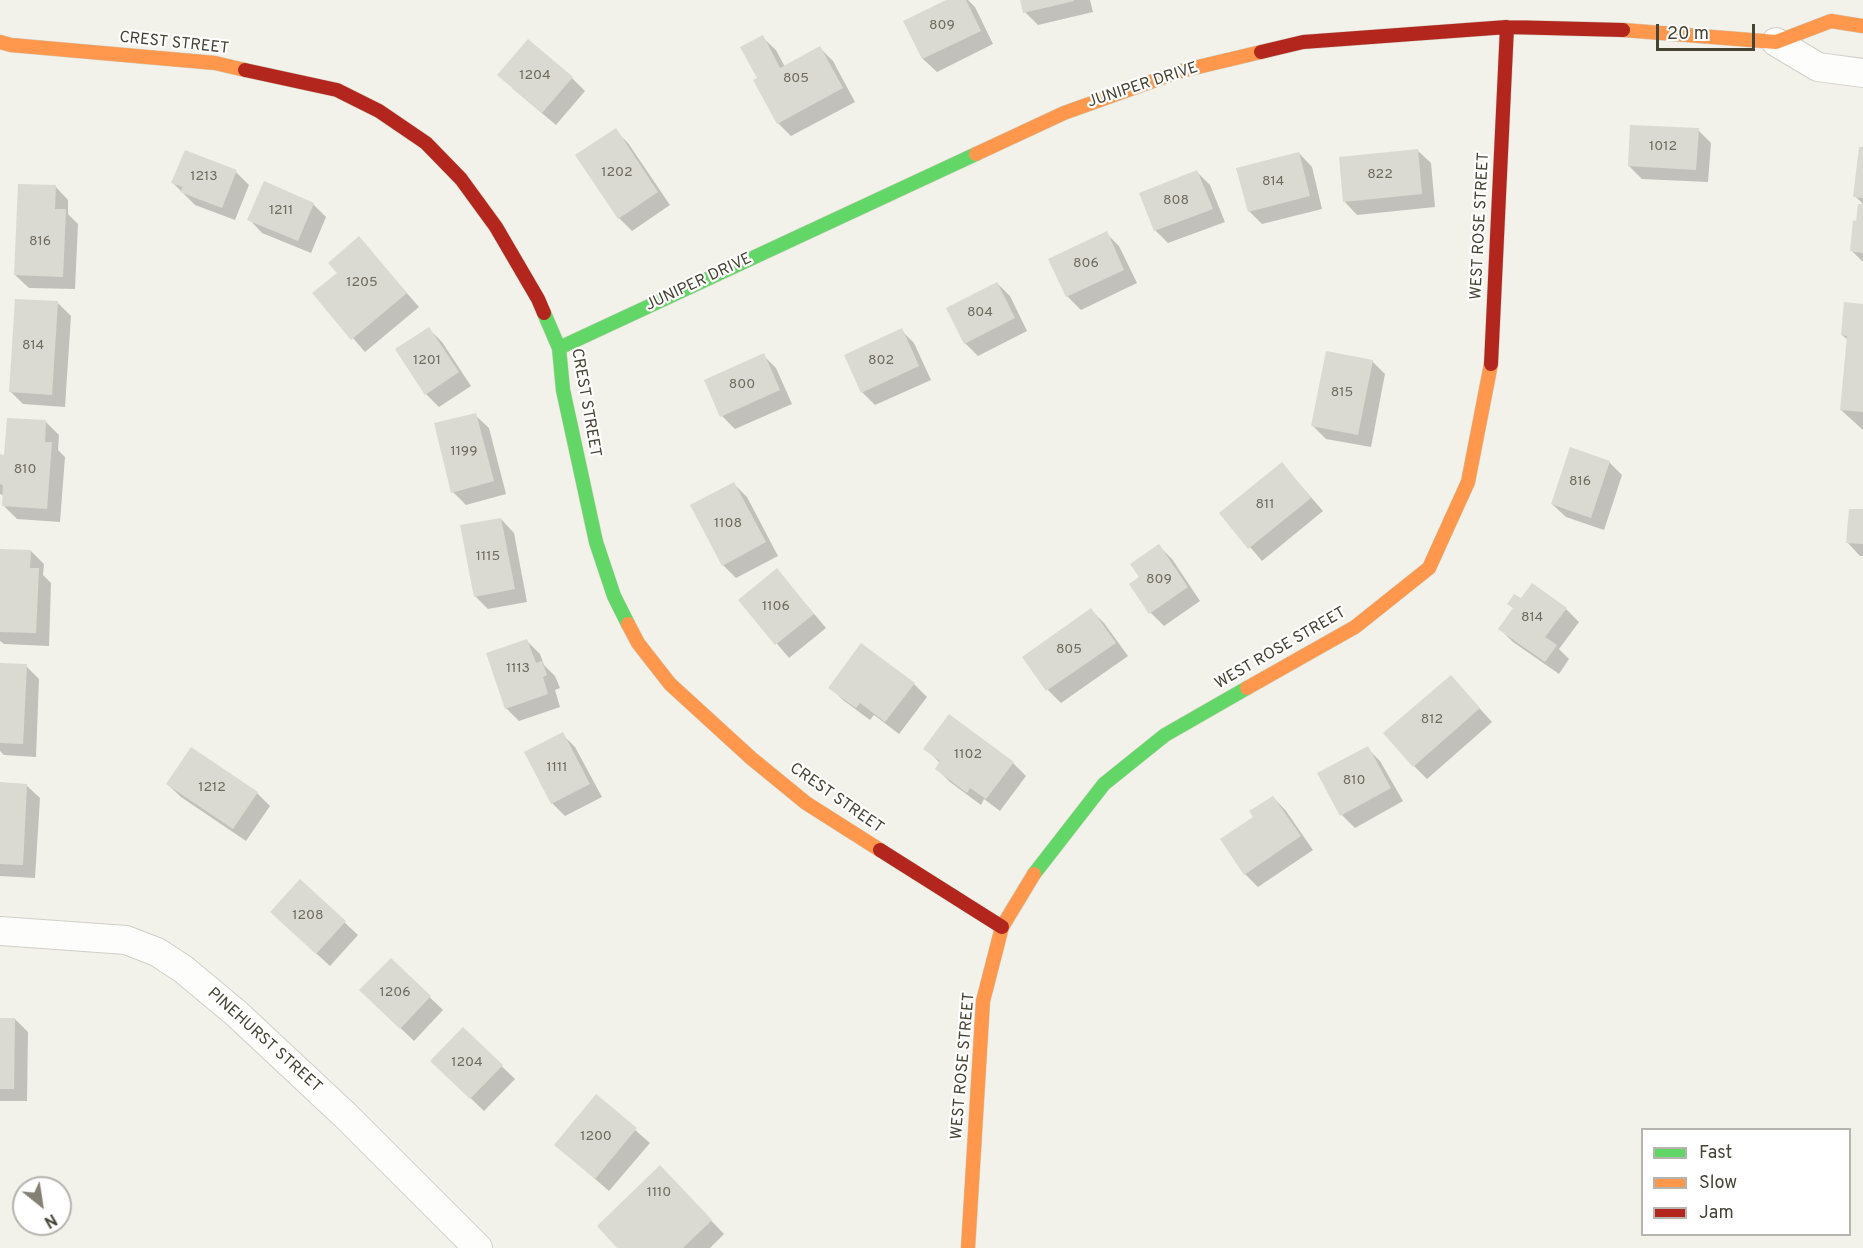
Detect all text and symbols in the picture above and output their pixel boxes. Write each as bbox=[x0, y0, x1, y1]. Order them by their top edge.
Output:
scale bar bbox=[1659, 12, 1758, 50]
house number: 809 bbox=[929, 18, 955, 34]
text: 20 m bbox=[1667, 23, 1709, 46]
street label: CREST STREET bbox=[118, 29, 230, 59]
street label: JUNIPER DRIVE bbox=[1085, 59, 1201, 113]
house number: 1204 bbox=[519, 68, 551, 84]
house number: 805 bbox=[783, 71, 809, 87]
house number: 1012 bbox=[1649, 139, 1677, 155]
street label: WEST ROSE STREET bbox=[1468, 152, 1494, 300]
house number: 1202 bbox=[601, 165, 633, 181]
house number: 822 bbox=[1367, 167, 1393, 183]
house number: 1213 bbox=[190, 169, 218, 185]
house number: 814 bbox=[1262, 174, 1284, 190]
house number: 808 bbox=[1163, 193, 1189, 209]
house number: 1211 bbox=[269, 203, 293, 219]
house number: 816 bbox=[29, 234, 51, 250]
street label: JUNIPER DRIVE bbox=[643, 250, 755, 316]
house number: 806 bbox=[1073, 256, 1099, 272]
house number: 1205 bbox=[346, 275, 378, 291]
house number: 804 bbox=[967, 305, 993, 321]
house number: 814 bbox=[22, 338, 44, 354]
street label: CREST STREET bbox=[566, 347, 604, 459]
house number: 1201 bbox=[413, 353, 441, 369]
house number: 802 bbox=[868, 353, 894, 369]
house number: 800 bbox=[729, 377, 755, 393]
house number: 815 bbox=[1331, 385, 1353, 401]
house number: 1199 bbox=[450, 444, 478, 460]
house number: 810 bbox=[14, 462, 36, 478]
house number: 816 bbox=[1569, 474, 1591, 490]
house number: 811 bbox=[1256, 497, 1274, 513]
house number: 1108 bbox=[714, 516, 742, 532]
house number: 1115 bbox=[476, 549, 500, 565]
house number: 809 bbox=[1146, 572, 1172, 588]
house number: 1106 bbox=[762, 599, 790, 615]
street label: WEST ROSE STREET bbox=[1212, 604, 1350, 694]
house number: 814 bbox=[1521, 610, 1543, 626]
house number: 805 bbox=[1056, 642, 1082, 658]
house number: 1113 bbox=[506, 661, 530, 677]
house number: 812 bbox=[1421, 712, 1443, 728]
house number: 1102 bbox=[954, 747, 982, 763]
house number: 1111 bbox=[547, 760, 567, 776]
street label: CREST STREET bbox=[785, 760, 887, 838]
house number: 810 bbox=[1343, 773, 1365, 789]
house number: 1212 bbox=[198, 780, 226, 796]
house number: 1208 bbox=[292, 908, 324, 924]
street label: PINEHURST STREET bbox=[203, 984, 325, 1098]
house number: 1206 bbox=[379, 985, 411, 1001]
street label: WEST ROSE STREET bbox=[948, 992, 980, 1140]
house number: 1204 bbox=[451, 1055, 483, 1071]
legend bbox=[1641, 1128, 1851, 1236]
house number: 1200 bbox=[580, 1129, 612, 1145]
text: Fast bbox=[1699, 1142, 1732, 1165]
text: Slow bbox=[1699, 1172, 1737, 1195]
north arrow bbox=[12, 1176, 72, 1236]
house number: 1110 bbox=[647, 1185, 671, 1201]
text: Jam bbox=[1699, 1202, 1734, 1225]
text: N bbox=[40, 1208, 60, 1231]

